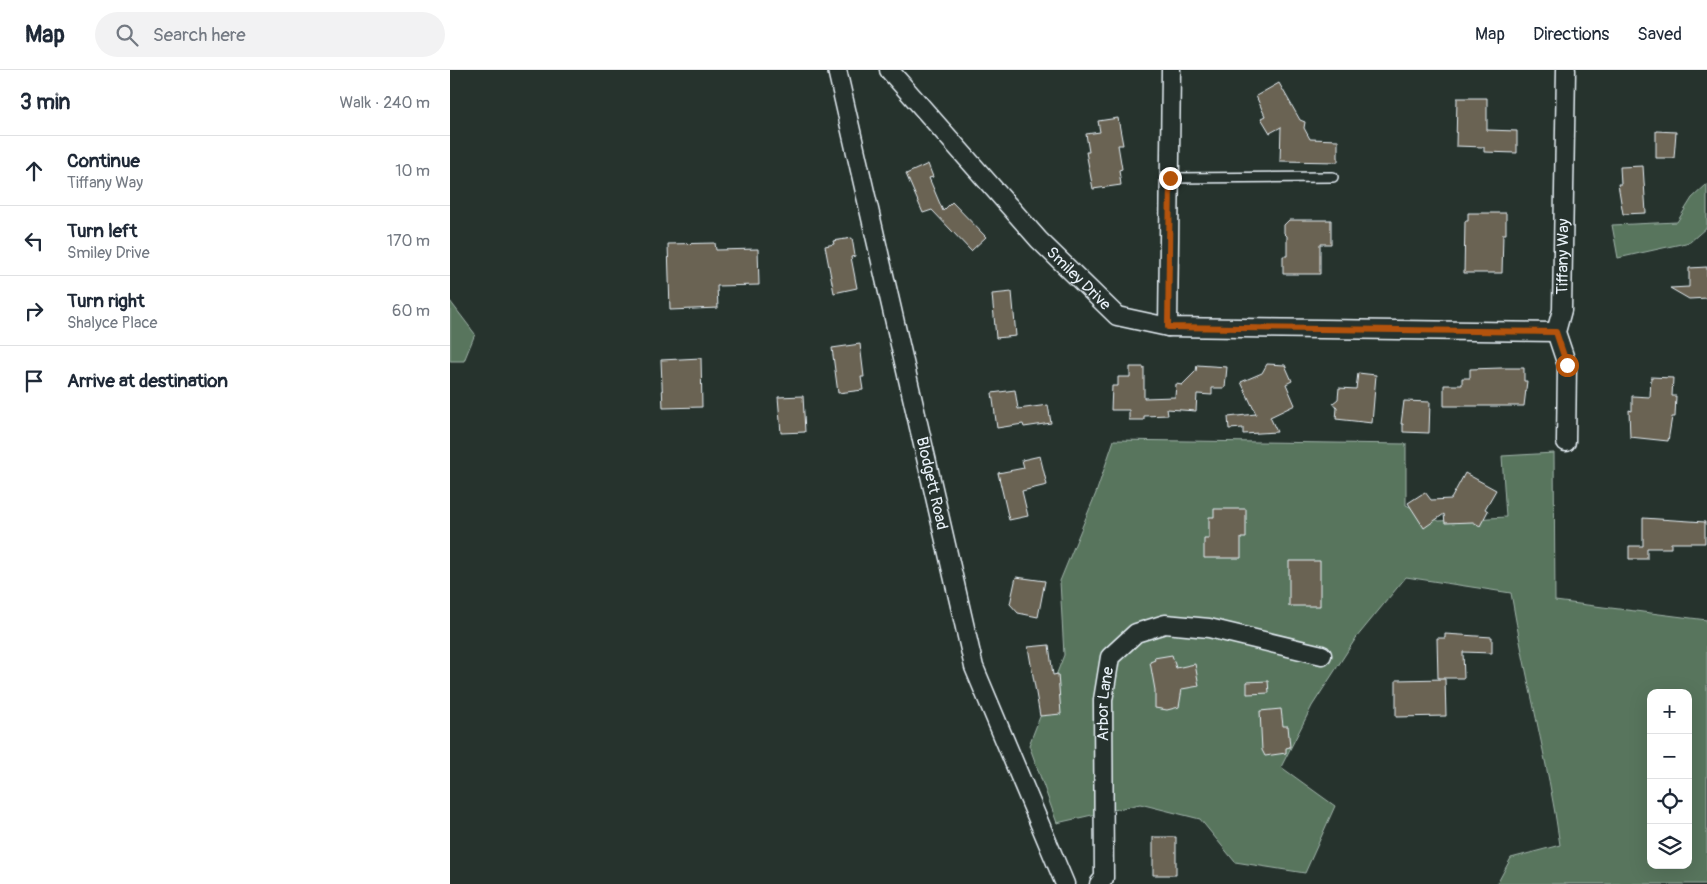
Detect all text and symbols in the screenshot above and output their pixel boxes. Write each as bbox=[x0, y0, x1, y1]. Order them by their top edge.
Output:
search box bbox=[95, 12, 445, 57]
text: Map bbox=[25, 20, 65, 49]
icon: search bbox=[113, 21, 141, 49]
text: Search here bbox=[153, 23, 246, 47]
text: Map bbox=[1475, 23, 1505, 46]
text: Directions bbox=[1533, 23, 1609, 46]
text: Saved bbox=[1637, 23, 1682, 46]
text: 3 min bbox=[20, 89, 70, 116]
text: Walk · 240 m bbox=[339, 93, 430, 113]
text: Continue bbox=[67, 149, 140, 173]
icon: ahead bbox=[20, 157, 48, 185]
text: 10 m bbox=[395, 161, 430, 181]
route end bbox=[1159, 167, 1182, 190]
text: Tiffany Way bbox=[67, 173, 143, 193]
street label: Tiffany Way bbox=[1552, 218, 1574, 295]
text: Turn left bbox=[67, 219, 137, 243]
icon: left bbox=[20, 227, 48, 255]
text: 170 m bbox=[387, 231, 430, 251]
text: Smiley Drive bbox=[67, 243, 150, 263]
street label: Smiley Drive bbox=[1042, 243, 1115, 315]
text: Turn right bbox=[67, 289, 145, 313]
icon: right bbox=[20, 297, 48, 325]
text: 60 m bbox=[392, 301, 430, 321]
text: Shalyce Place bbox=[67, 313, 158, 333]
route start bbox=[1556, 354, 1579, 377]
icon: arrive bbox=[20, 367, 48, 395]
text: Arrive at destination bbox=[67, 369, 228, 393]
street label: Blodgett Road bbox=[911, 435, 952, 532]
street label: Arbor Lane bbox=[1093, 665, 1118, 741]
map controls bbox=[1647, 689, 1692, 869]
button: + bbox=[1647, 689, 1692, 734]
button: − bbox=[1647, 734, 1692, 779]
button: locate bbox=[1647, 779, 1692, 824]
button: layers bbox=[1647, 824, 1692, 869]

